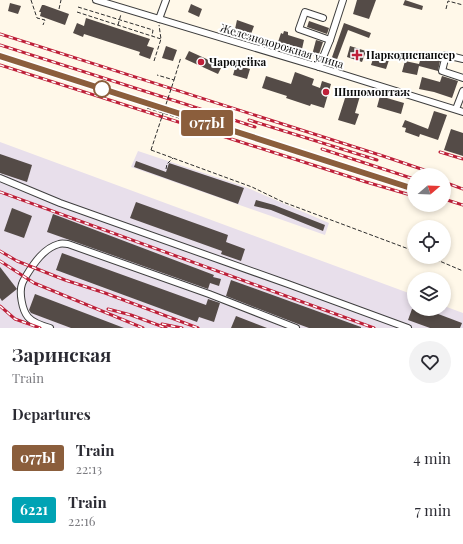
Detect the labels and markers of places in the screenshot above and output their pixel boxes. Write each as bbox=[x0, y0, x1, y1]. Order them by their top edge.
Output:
place label: Наркодиспансер bbox=[366, 47, 456, 62]
marker: Наркодиспансер bbox=[351, 49, 363, 61]
place label: Чародейка bbox=[209, 54, 266, 69]
marker: Чародейка bbox=[196, 57, 206, 67]
unlabelled marker bbox=[93, 80, 111, 98]
place label: Шиномонтаж bbox=[334, 84, 410, 99]
marker: Шиномонтаж bbox=[321, 87, 331, 97]

